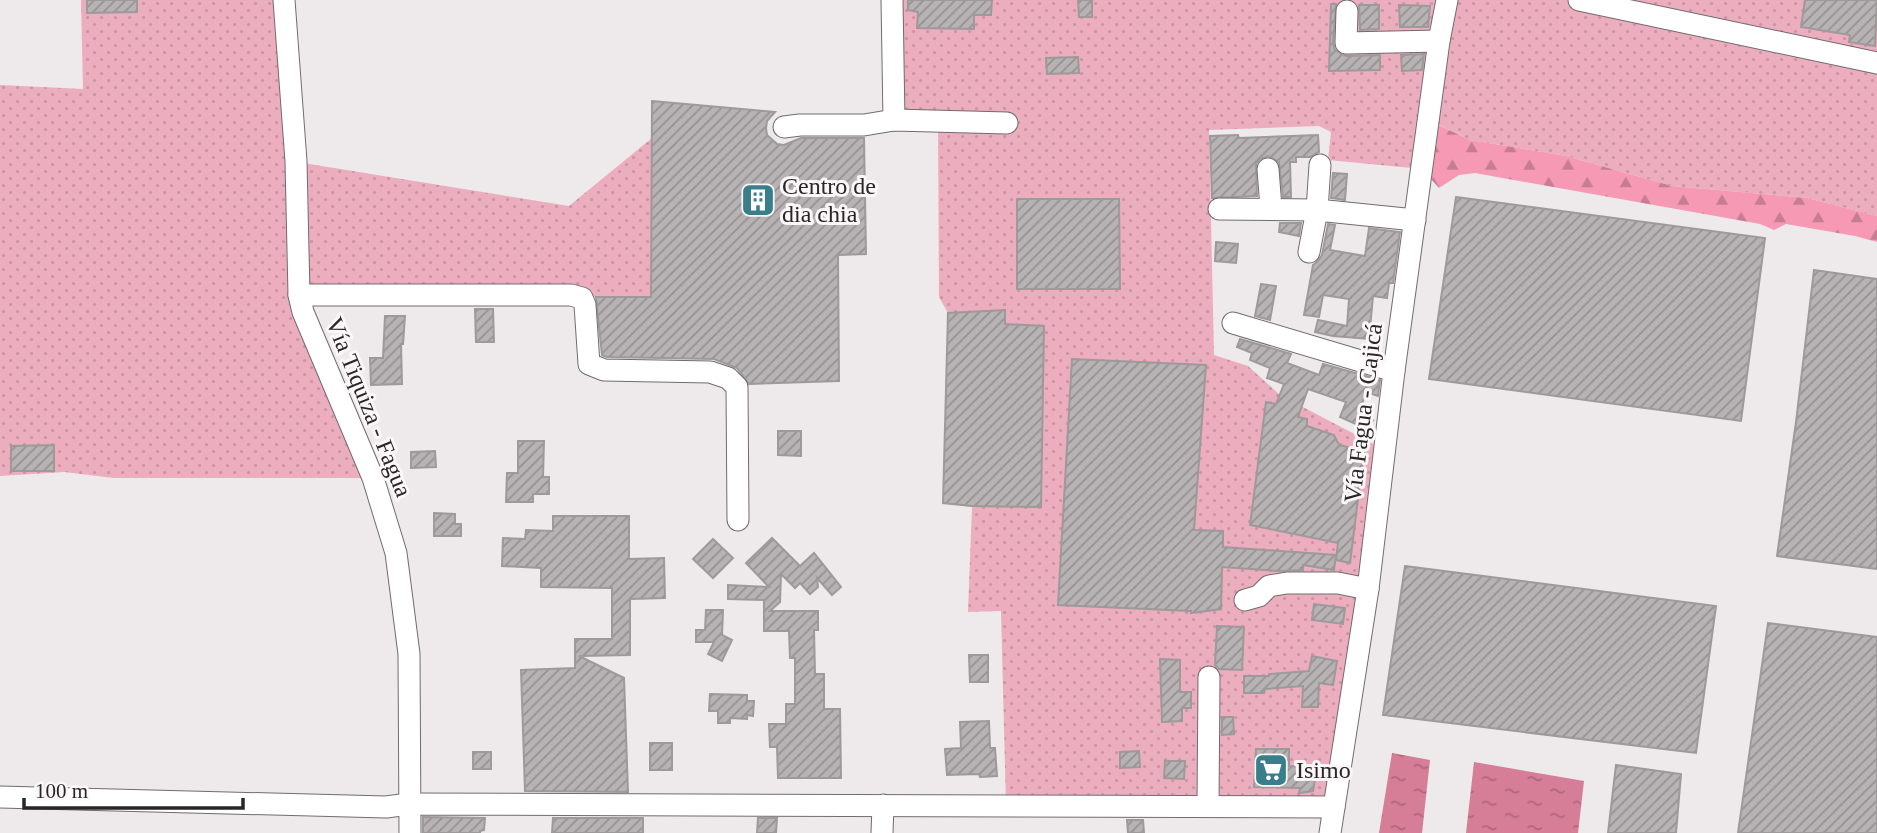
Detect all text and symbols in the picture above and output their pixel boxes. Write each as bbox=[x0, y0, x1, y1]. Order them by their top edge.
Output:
place label: Centro de dia chia bbox=[782, 173, 876, 227]
building icon: Centro de dia chia bbox=[739, 181, 777, 219]
street label: Vía Tiquiza - Fagua bbox=[321, 313, 417, 501]
street label: Vía Fagua - Cajicá bbox=[1339, 321, 1387, 504]
supermarket icon: Isimo bbox=[1252, 751, 1290, 789]
place label: Isimo bbox=[1296, 757, 1351, 783]
scale bar bbox=[24, 766, 243, 810]
text: 100 m bbox=[35, 779, 88, 803]

